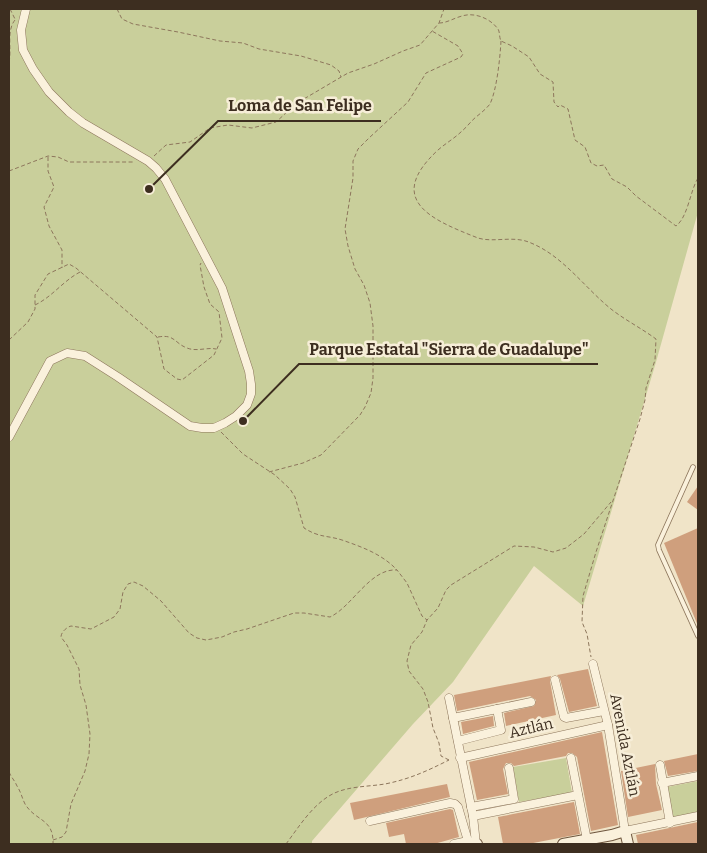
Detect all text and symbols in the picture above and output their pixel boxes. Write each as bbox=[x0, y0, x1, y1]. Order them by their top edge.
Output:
callout: Loma de San Felipe bbox=[218, 90, 381, 121]
text: Loma de San Felipe bbox=[228, 96, 372, 115]
callout: Parque Estatal "Sierra de Guadalupe" bbox=[299, 333, 598, 364]
text: Parque Estatal "Sierra de Guadalupe" bbox=[309, 340, 589, 359]
street label: Avenida Aztlán bbox=[606, 692, 644, 798]
street label: Aztlán bbox=[507, 714, 555, 742]

